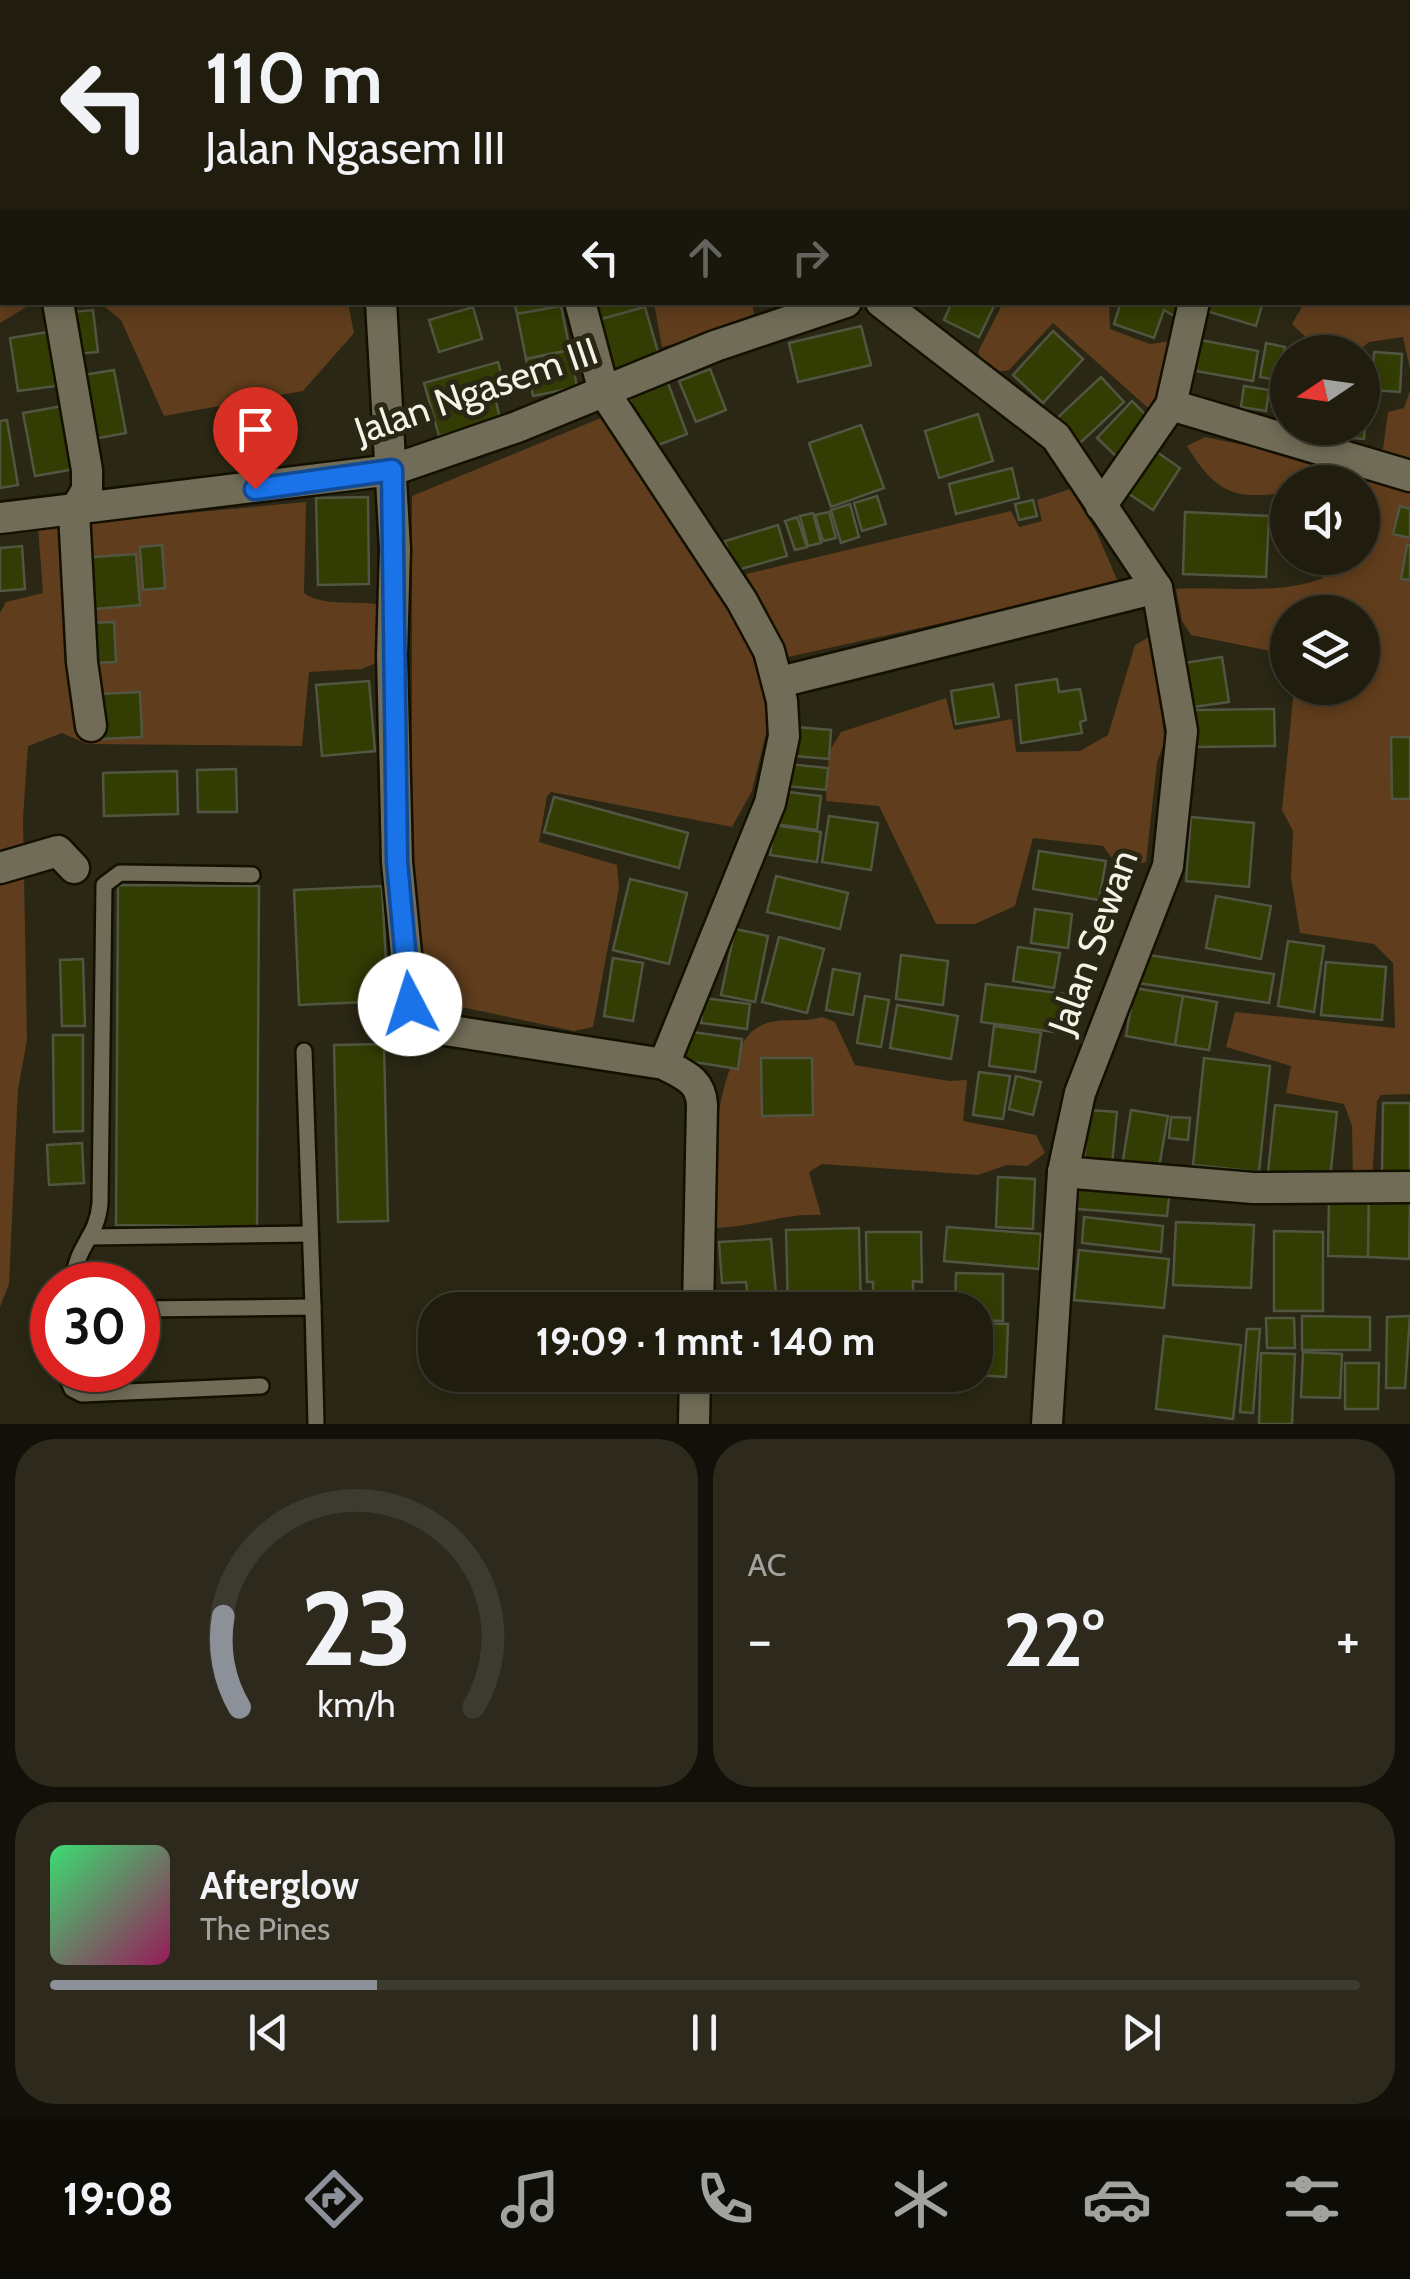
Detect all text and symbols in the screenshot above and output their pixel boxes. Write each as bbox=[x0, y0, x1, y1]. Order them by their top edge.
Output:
text: 110 m bbox=[205, 35, 383, 121]
icon: left bbox=[40, 40, 170, 170]
text: Jalan Ngasem III bbox=[205, 121, 506, 175]
icon: left bbox=[573, 230, 628, 285]
icon: ahead bbox=[678, 230, 733, 285]
icon: right bbox=[783, 230, 838, 285]
street label: Jalan Ngasem III bbox=[347, 327, 604, 454]
north arrow bbox=[1270, 335, 1380, 445]
map controls bbox=[1270, 335, 1380, 705]
pin bbox=[213, 387, 298, 490]
icon: arrive bbox=[228, 402, 283, 457]
button: sound bbox=[1270, 465, 1380, 575]
button: layers bbox=[1270, 595, 1380, 705]
street label: Jalan Sewan bbox=[1037, 843, 1148, 1042]
position arrow bbox=[358, 952, 462, 1056]
speed limit sign: 30 bbox=[30, 1262, 160, 1392]
text: 19:09 · 1 mnt · 140 m bbox=[536, 1318, 875, 1365]
text: AC bbox=[748, 1545, 787, 1584]
text: 23 bbox=[301, 1565, 412, 1691]
text: 22° bbox=[1003, 1594, 1104, 1685]
text: − bbox=[748, 1606, 772, 1673]
text: + bbox=[1336, 1606, 1360, 1673]
text: km/h bbox=[317, 1683, 395, 1726]
text: Afterglow bbox=[200, 1862, 359, 1909]
text: The Pines bbox=[200, 1909, 330, 1948]
icon: previous bbox=[241, 2005, 296, 2060]
icon: pause bbox=[677, 2005, 732, 2060]
icon: next bbox=[1114, 2005, 1169, 2060]
icon: directions bbox=[299, 2164, 369, 2234]
icon: music bbox=[495, 2164, 565, 2234]
icon: phone bbox=[690, 2164, 760, 2234]
icon: climate bbox=[886, 2164, 956, 2234]
icon: car bbox=[1082, 2164, 1152, 2234]
icon: filters bbox=[1277, 2164, 1347, 2234]
text: 19:08 bbox=[63, 2172, 174, 2226]

